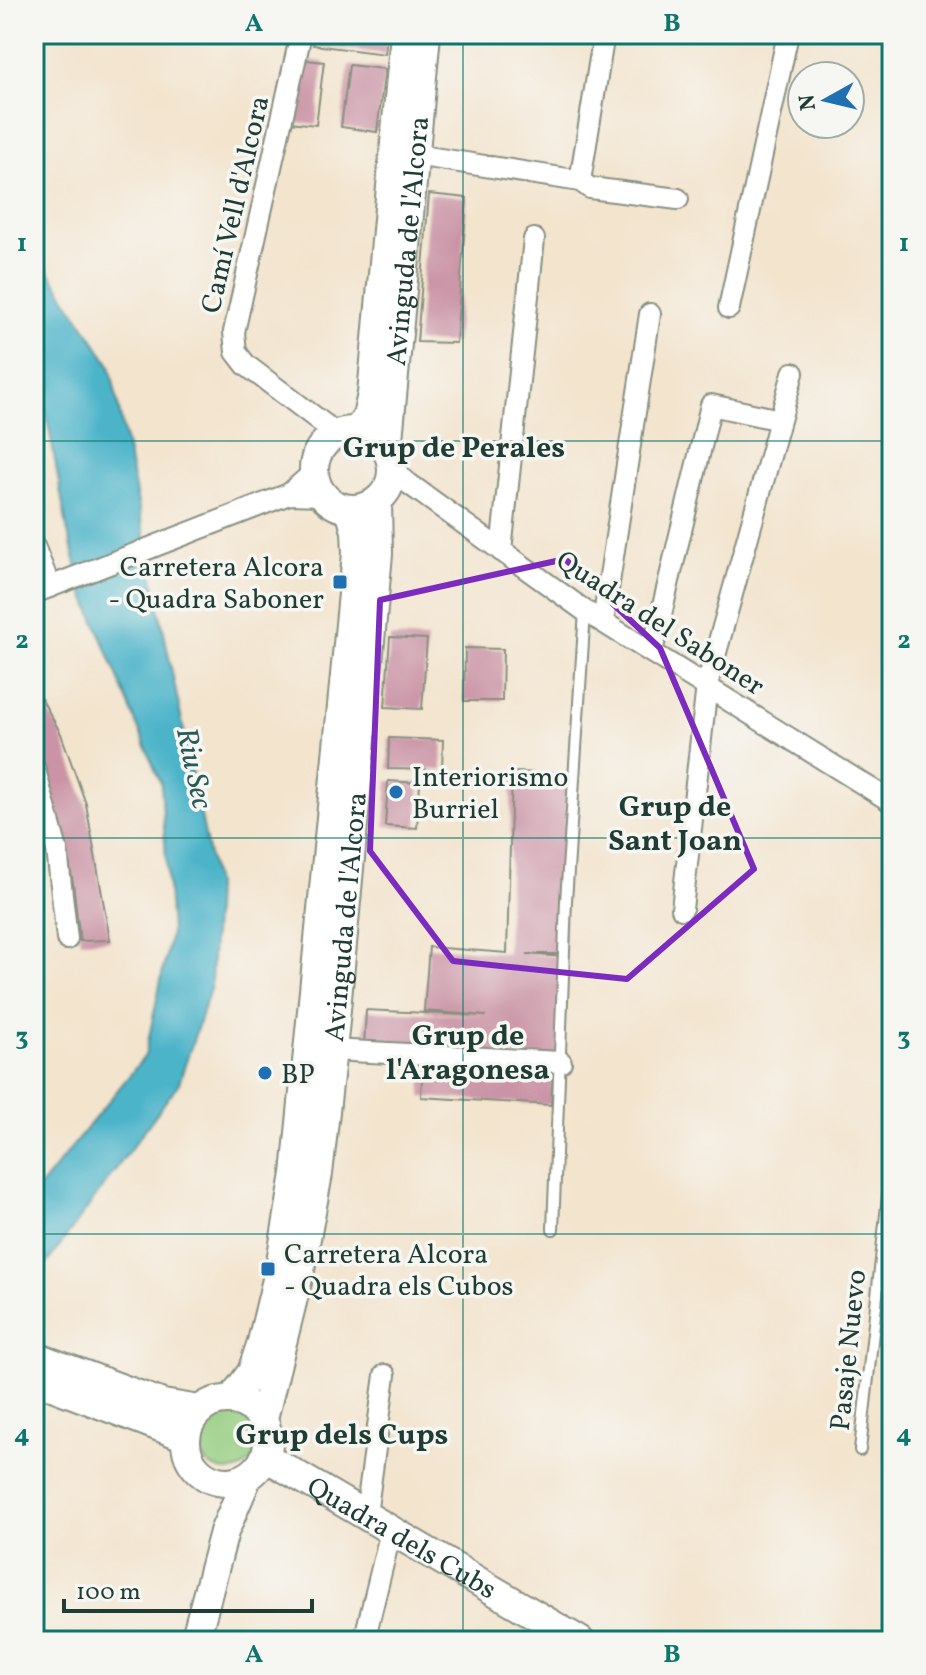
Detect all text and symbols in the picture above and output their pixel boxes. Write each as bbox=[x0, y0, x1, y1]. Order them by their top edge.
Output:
text: A bbox=[245, 6, 264, 42]
text: B bbox=[663, 6, 681, 42]
north arrow bbox=[786, 60, 866, 140]
street label: Camí Vell d'Alcora bbox=[192, 92, 280, 317]
text: N bbox=[792, 92, 825, 113]
street label: Avinguda de l'Alcora bbox=[378, 115, 440, 368]
text: 1 bbox=[17, 226, 27, 262]
text: 1 bbox=[899, 226, 909, 262]
district label: Grup de Perales bbox=[343, 428, 565, 470]
street label: Quadra del Saboner bbox=[548, 542, 772, 706]
place label: Carretera Alcora - Quadra Saboner bbox=[109, 549, 324, 620]
marker: Carretera Alcora - Quadra Saboner bbox=[331, 573, 349, 591]
text: 2 bbox=[15, 623, 29, 659]
text: 2 bbox=[897, 623, 911, 659]
water label: Riu Sec bbox=[164, 724, 222, 813]
place label: Interiorismo Burriel bbox=[412, 759, 568, 830]
marker: Interiorismo Burriel bbox=[387, 783, 405, 801]
district label: Grup de Sant Joan bbox=[608, 787, 742, 863]
street label: Avinguda de l'Alcora bbox=[316, 790, 378, 1044]
district label: Grup de l'Aragonesa bbox=[386, 1016, 550, 1092]
text: 3 bbox=[15, 1020, 29, 1056]
text: 3 bbox=[897, 1020, 911, 1056]
place label: BP bbox=[281, 1056, 315, 1095]
marker: BP bbox=[256, 1064, 274, 1082]
place label: Carretera Alcora - Quadra els Cubos bbox=[284, 1236, 514, 1307]
marker: Carretera Alcora - Quadra els Cubos bbox=[259, 1260, 277, 1278]
street label: Pasaje Nuevo bbox=[822, 1268, 877, 1433]
district label: Grup dels Cups bbox=[236, 1415, 448, 1457]
text: 4 bbox=[14, 1417, 30, 1453]
text: 4 bbox=[896, 1417, 912, 1453]
street label: Quadra dels Cubs bbox=[299, 1468, 503, 1610]
scale bar bbox=[64, 1563, 312, 1613]
text: 100 m bbox=[76, 1576, 141, 1610]
text: A bbox=[245, 1637, 264, 1673]
text: B bbox=[663, 1637, 681, 1673]

